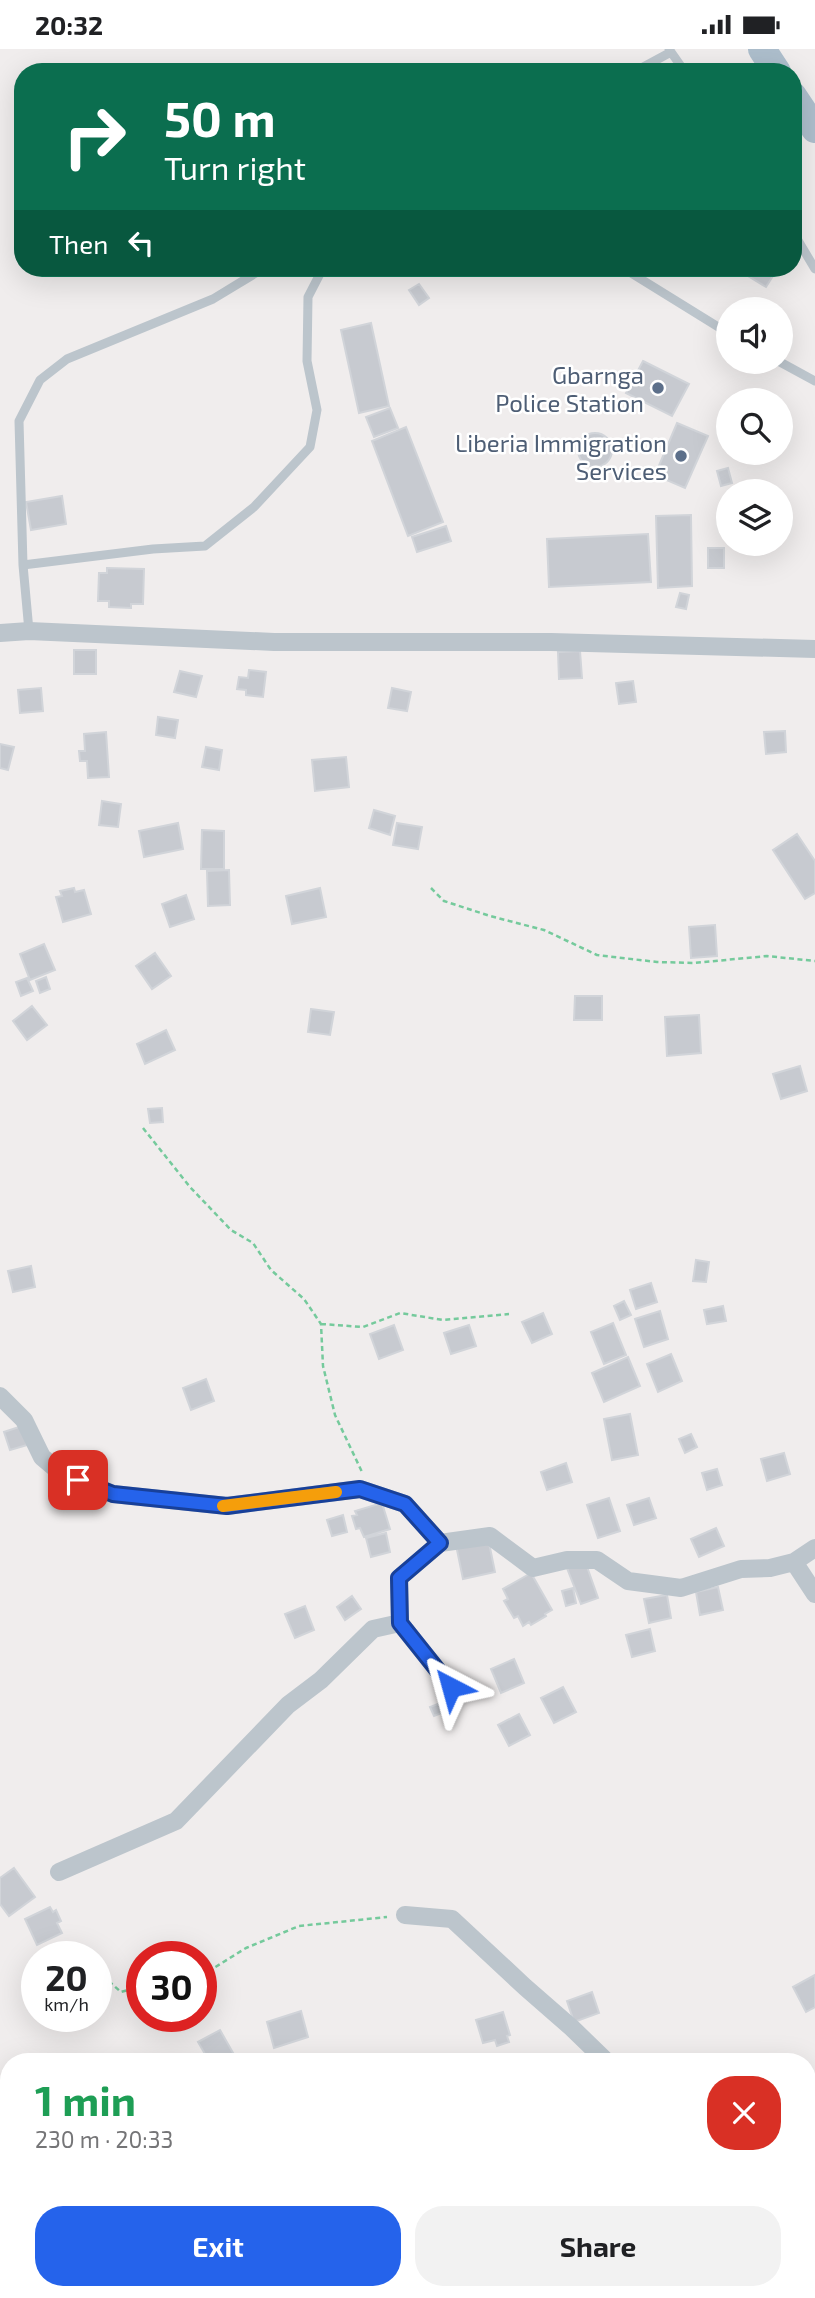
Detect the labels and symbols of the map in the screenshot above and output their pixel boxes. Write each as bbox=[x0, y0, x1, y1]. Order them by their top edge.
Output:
place label: Gbarnga Police Station bbox=[495, 360, 644, 417]
marker: Gbarnga Police Station bbox=[650, 380, 666, 396]
place label: Liberia Immigration Services bbox=[455, 428, 667, 485]
marker: Liberia Immigration Services bbox=[673, 448, 689, 464]
pin bbox=[48, 1450, 108, 1510]
position arrow bbox=[414, 1650, 488, 1724]
speed limit sign: 30 bbox=[126, 1941, 217, 2032]

